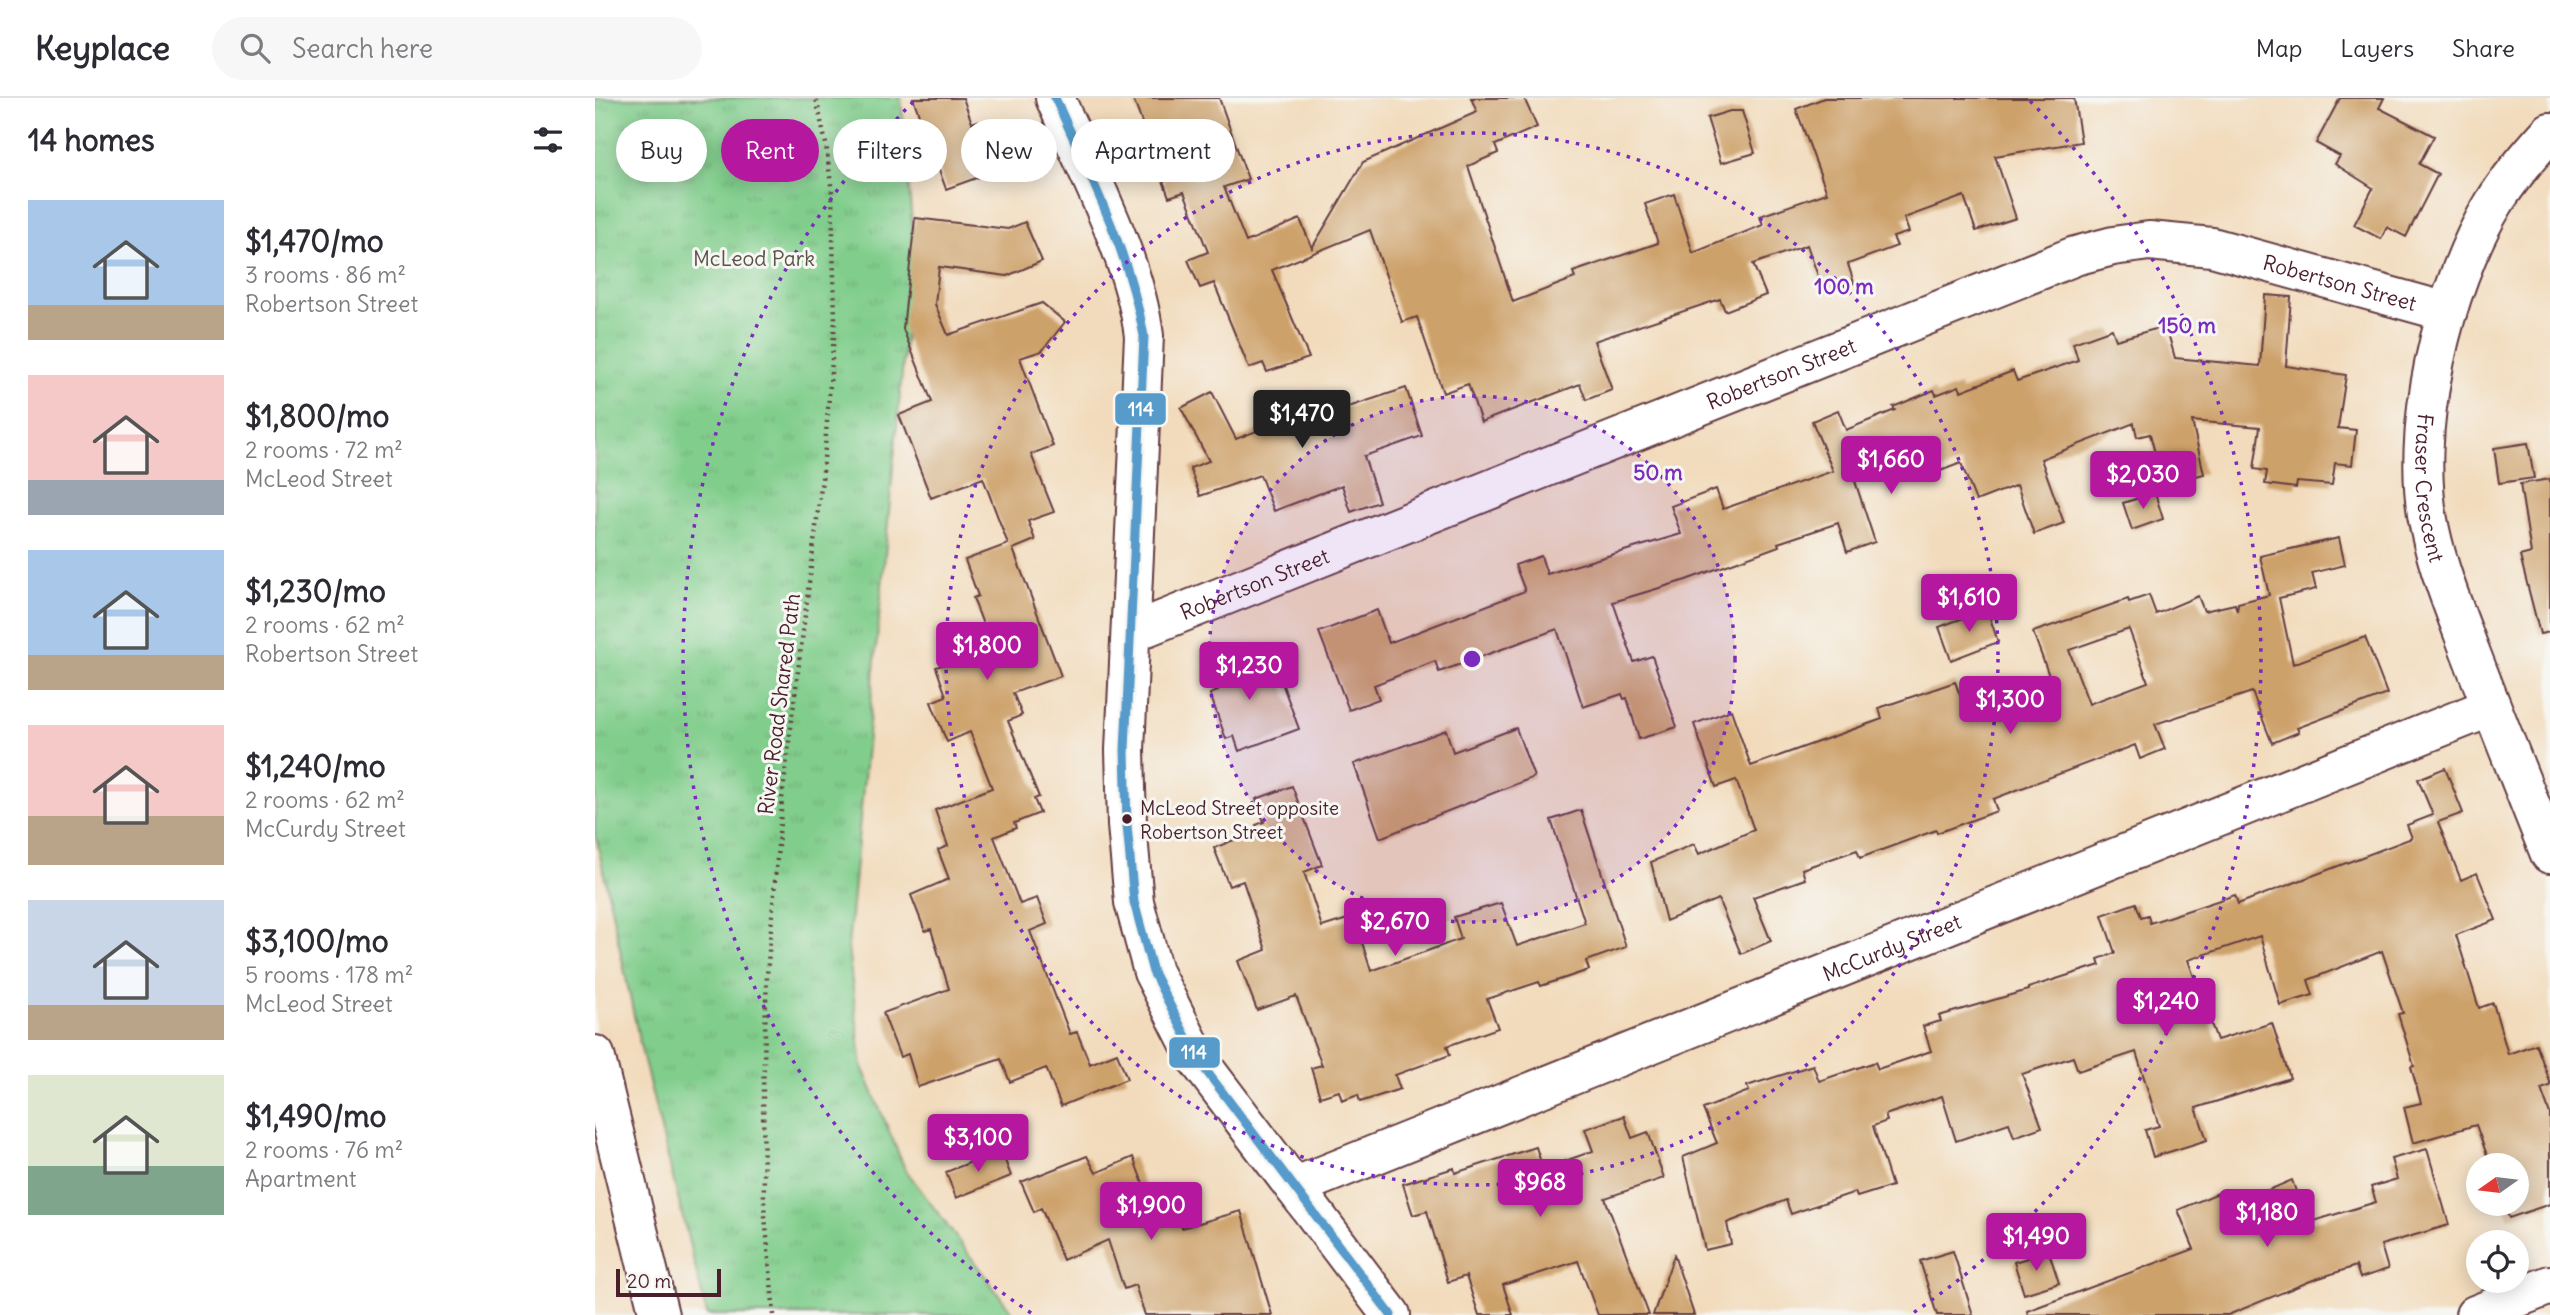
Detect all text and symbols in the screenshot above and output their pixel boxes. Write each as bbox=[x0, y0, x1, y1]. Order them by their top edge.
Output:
search box bbox=[212, 17, 702, 80]
text: Keyplace bbox=[35, 27, 170, 69]
icon: search bbox=[236, 29, 274, 67]
text: Search here bbox=[292, 32, 433, 65]
text: Map bbox=[2256, 33, 2302, 63]
text: Layers bbox=[2340, 33, 2414, 63]
text: Share bbox=[2452, 33, 2515, 63]
chip: Buy bbox=[616, 119, 707, 182]
chip: Rent bbox=[721, 119, 819, 182]
chip: Filters bbox=[833, 119, 947, 182]
chip: New bbox=[961, 119, 1057, 182]
chip: Apartment bbox=[1071, 119, 1235, 182]
text: 14 homes bbox=[28, 121, 155, 159]
icon: filters bbox=[529, 121, 567, 159]
text: $1,470/mo bbox=[245, 222, 384, 260]
icon: home bbox=[84, 228, 168, 312]
park label: McLeod Park bbox=[693, 245, 815, 272]
street label: Robertson Street bbox=[2260, 248, 2420, 316]
text: 3 rooms · 86 m² bbox=[245, 260, 406, 289]
text: 100 m bbox=[1814, 273, 1874, 300]
text: Robertson Street bbox=[245, 289, 418, 318]
text: 150 m bbox=[2158, 312, 2216, 339]
street label: Robertson Street bbox=[1703, 332, 1860, 415]
pin: $1,470 bbox=[1245, 390, 1359, 450]
line badge: 114 bbox=[1114, 392, 1167, 426]
text: $1,800/mo bbox=[245, 397, 389, 435]
text: 114 bbox=[1128, 397, 1154, 421]
text: $1,470 bbox=[1269, 398, 1335, 427]
icon: home bbox=[84, 403, 168, 487]
street label: Fraser Crescent bbox=[2410, 412, 2451, 565]
text: 2 rooms · 72 m² bbox=[245, 435, 403, 464]
pin: $1,660 bbox=[1834, 436, 1948, 496]
text: $1,660 bbox=[1857, 444, 1925, 473]
pin: $2,030 bbox=[2086, 452, 2200, 511]
text: 50 m bbox=[1633, 459, 1683, 486]
text: $2,030 bbox=[2106, 459, 2180, 488]
text: McLeod Street bbox=[245, 464, 393, 493]
street label: Robertson Street bbox=[1176, 542, 1333, 626]
text: $1,230/mo bbox=[245, 572, 386, 610]
pin: $1,610 bbox=[1912, 574, 2026, 634]
icon: home bbox=[84, 578, 168, 662]
text: $1,610 bbox=[1937, 582, 2001, 611]
street label: River Road Shared Path bbox=[752, 592, 806, 816]
text: 2 rooms · 62 m² bbox=[245, 610, 405, 639]
pin: $1,800 bbox=[930, 622, 1044, 682]
text: $1,800 bbox=[952, 630, 1022, 659]
text: Robertson Street bbox=[245, 639, 418, 668]
pin: $1,230 bbox=[1192, 642, 1306, 702]
centre of rings bbox=[1460, 647, 1484, 671]
text: $1,230 bbox=[1215, 650, 1283, 679]
pin: $1,300 bbox=[1953, 676, 2067, 736]
text: $1,300 bbox=[1975, 684, 2045, 713]
text: $1,240/mo bbox=[245, 747, 386, 785]
icon: home bbox=[84, 753, 168, 837]
text: 2 rooms · 62 m² bbox=[245, 785, 405, 814]
place label: McLeod Street opposite Robertson Street bbox=[1140, 796, 1339, 844]
marker: McLeod Street opposite Robertson Street bbox=[1120, 812, 1134, 826]
text: McCurdy Street bbox=[245, 814, 406, 843]
pin: $2,670 bbox=[1338, 898, 1452, 958]
text: $2,670 bbox=[1360, 906, 1430, 935]
street label: McCurdy Street bbox=[1819, 907, 1965, 987]
text: $3,100/mo bbox=[245, 922, 389, 960]
icon: home bbox=[84, 928, 168, 1012]
text: 5 rooms · 178 m² bbox=[245, 960, 413, 989]
pin: $1,240 bbox=[2109, 978, 2223, 1038]
text: $1,240 bbox=[2133, 986, 2199, 1015]
text: McLeod Street bbox=[245, 989, 393, 1018]
line badge: 114 bbox=[1168, 1036, 1221, 1069]
text: 114 bbox=[1181, 1040, 1207, 1064]
text: $1,490/mo bbox=[245, 1097, 386, 1135]
icon: home bbox=[84, 1103, 168, 1187]
pin: $3,100 bbox=[921, 1114, 1035, 1174]
text: $3,100 bbox=[943, 1122, 1013, 1151]
text: 2 rooms · 76 m² bbox=[245, 1135, 403, 1164]
north arrow bbox=[2466, 1153, 2529, 1216]
map controls bbox=[2466, 1153, 2529, 1293]
pin: $968 bbox=[1499, 1160, 1581, 1219]
text: Apartment bbox=[245, 1164, 357, 1193]
text: $968 bbox=[1514, 1167, 1566, 1196]
pin: $1,900 bbox=[1094, 1182, 1208, 1242]
text: $1,900 bbox=[1116, 1190, 1186, 1219]
pin: $1,180 bbox=[2210, 1190, 2324, 1249]
text: $1,180 bbox=[2236, 1197, 2298, 1226]
pin: $1,490 bbox=[1979, 1214, 2093, 1273]
text: $1,490 bbox=[2002, 1221, 2070, 1250]
button: locate bbox=[2466, 1230, 2529, 1293]
scale bar bbox=[616, 1266, 721, 1298]
text: 20 m bbox=[627, 1269, 671, 1293]

